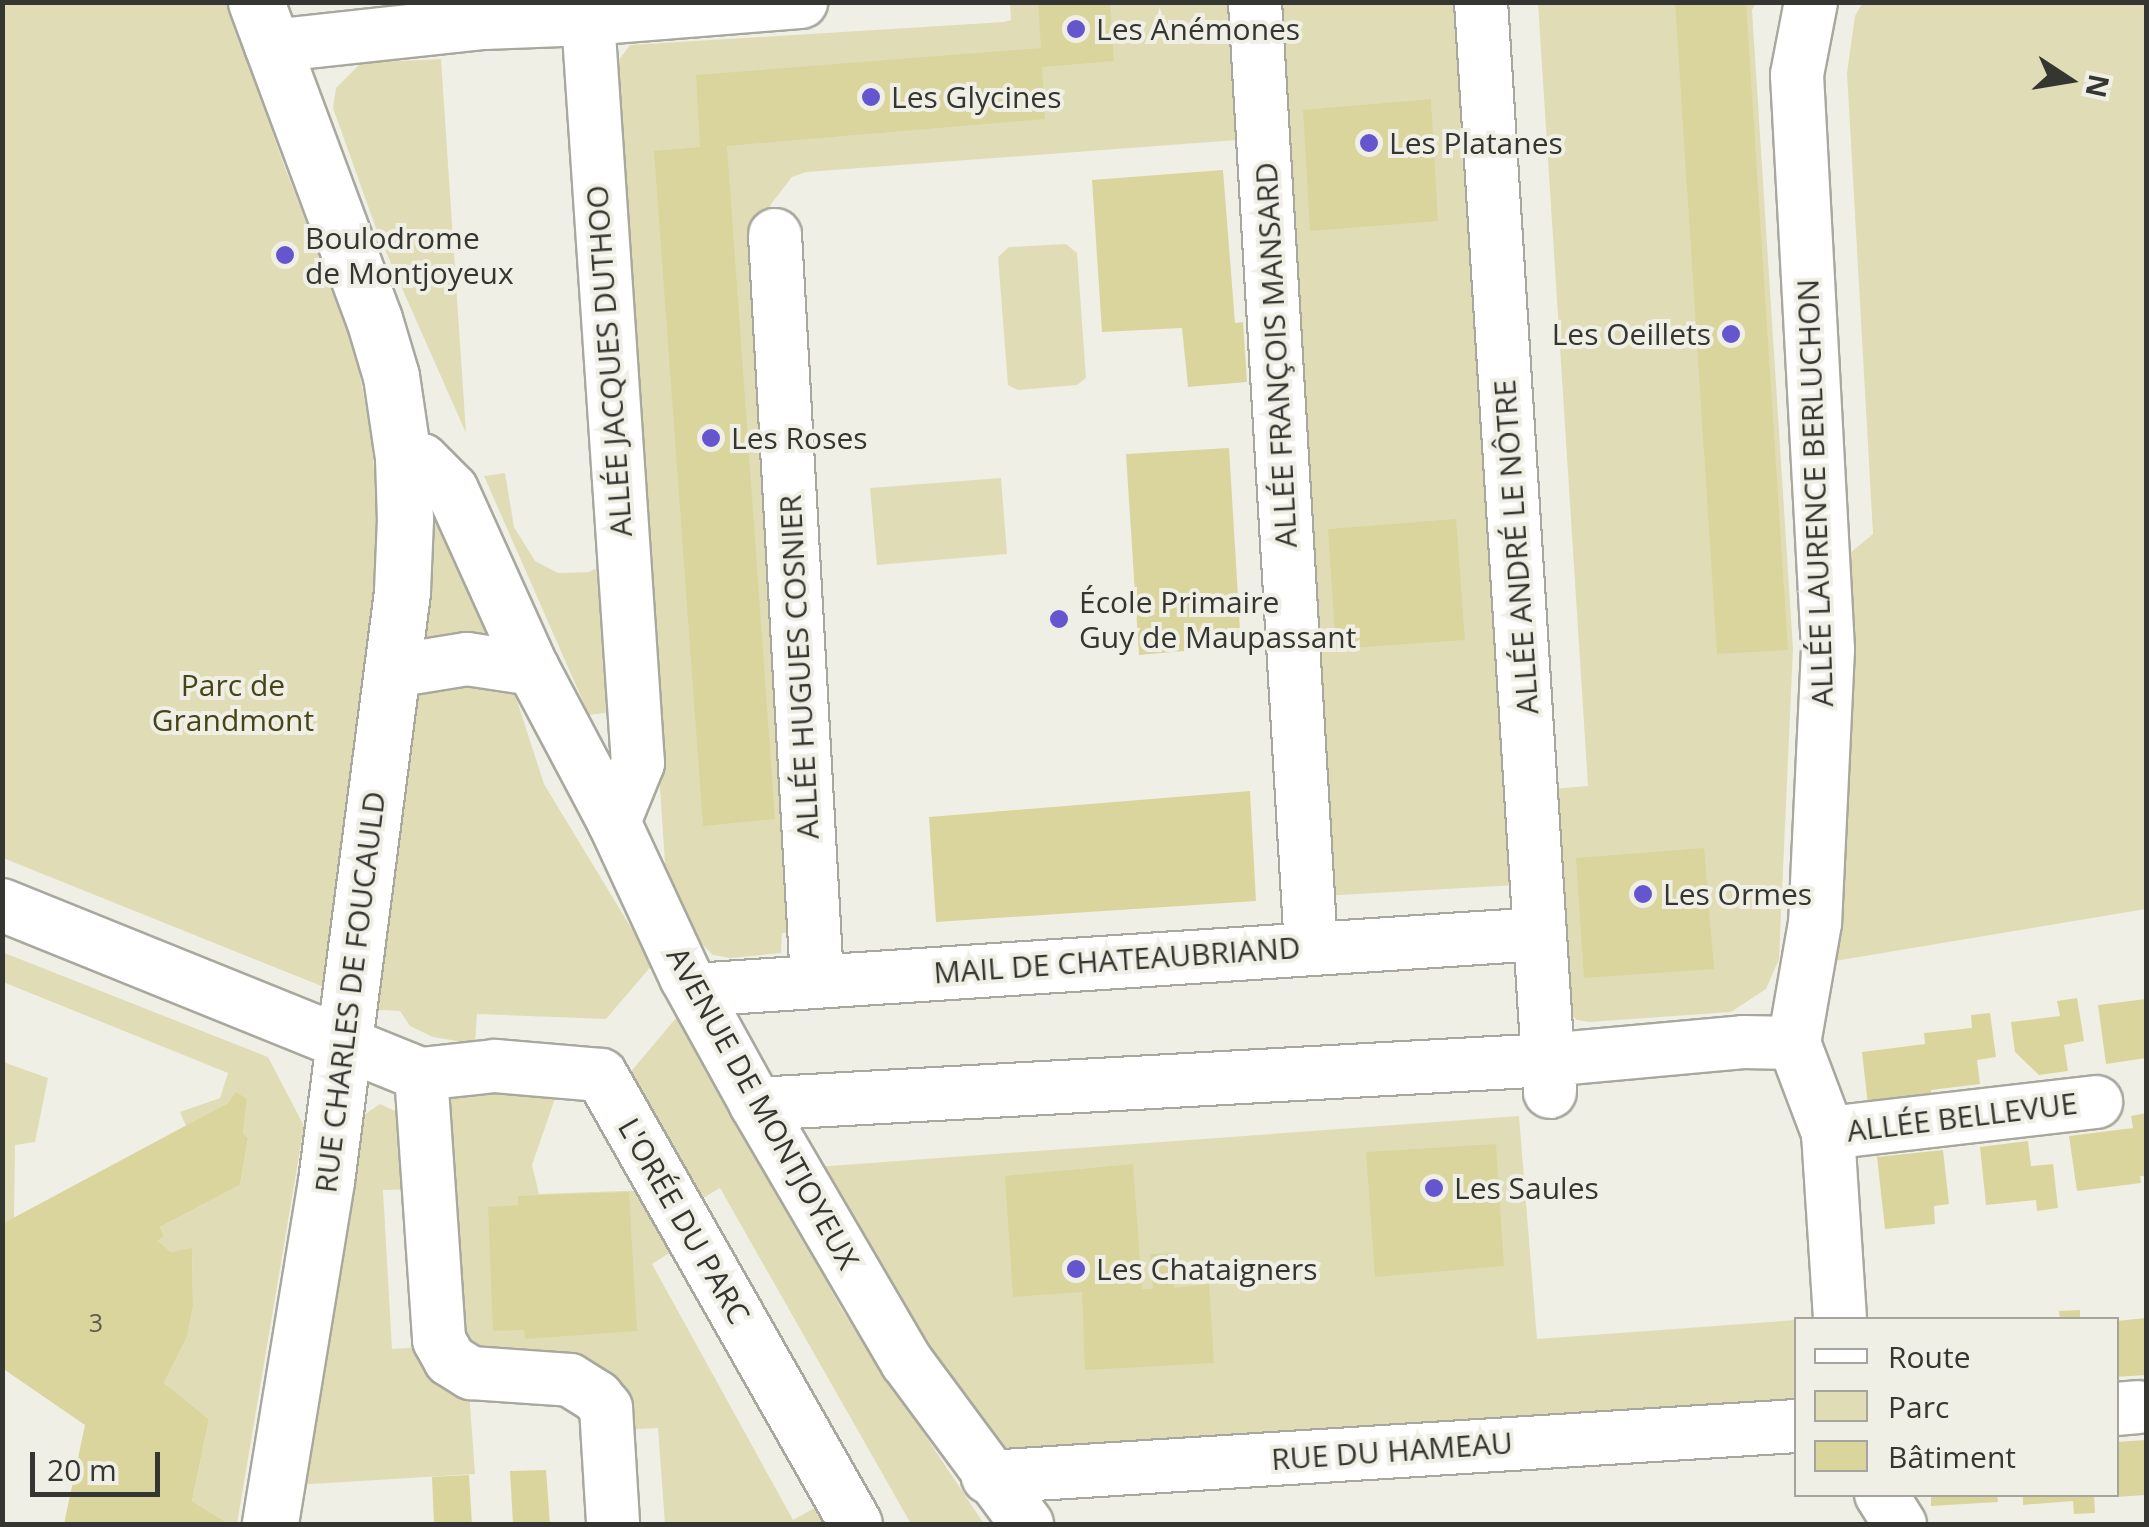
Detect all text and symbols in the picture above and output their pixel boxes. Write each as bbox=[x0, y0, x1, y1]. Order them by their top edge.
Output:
place label: Les Anémones bbox=[1096, 11, 1300, 47]
marker: Les Anémones bbox=[1065, 18, 1087, 40]
north arrow bbox=[2019, 30, 2119, 130]
text: N bbox=[2077, 71, 2119, 101]
place label: Les Glycines bbox=[891, 79, 1061, 115]
marker: Les Glycines bbox=[860, 86, 882, 108]
place label: Les Platanes bbox=[1389, 125, 1563, 161]
marker: Les Platanes bbox=[1358, 132, 1380, 154]
street label: ALLÉE FRANÇOIS MANSARD bbox=[1248, 161, 1304, 549]
street label: ALLÉE JACQUES DUTHOO bbox=[579, 184, 639, 538]
place label: Boulodrome de Montjoyeux bbox=[305, 220, 514, 290]
marker: Boulodrome de Montjoyeux bbox=[274, 244, 296, 266]
street label: ALLÉE LAURENCE BERLUCHON bbox=[1790, 278, 1840, 708]
place label: Les Oeillets bbox=[1552, 316, 1711, 352]
marker: Les Oeillets bbox=[1720, 323, 1742, 345]
street label: ALLÉE ANDRÉ LE NÔTRE bbox=[1486, 378, 1546, 716]
place label: Les Roses bbox=[731, 420, 868, 456]
marker: Les Roses bbox=[700, 427, 722, 449]
street label: ALLÉE HUGUES COSNIER bbox=[772, 494, 826, 840]
place label: École Primaire Guy de Maupassant bbox=[1079, 584, 1356, 654]
marker: École Primaire Guy de Maupassant bbox=[1048, 608, 1070, 630]
park label: Parc de Grandmont bbox=[152, 667, 314, 738]
street label: RUE CHARLES DE FOUCAULD bbox=[308, 789, 392, 1195]
place label: Les Ormes bbox=[1663, 876, 1812, 912]
marker: Les Ormes bbox=[1632, 883, 1654, 905]
street label: MAIL DE CHATEAUBRIAND bbox=[932, 929, 1302, 991]
street label: AVENUE DE MONTJOYEUX bbox=[659, 941, 867, 1275]
street label: ALLÉE BELLEVUE bbox=[1845, 1085, 2079, 1149]
street label: L'ORÉE DU PARC bbox=[611, 1112, 757, 1330]
place label: Les Saules bbox=[1454, 1170, 1599, 1206]
marker: Les Saules bbox=[1423, 1177, 1445, 1199]
place label: Les Chataigners bbox=[1096, 1251, 1318, 1287]
marker: Les Chataigners bbox=[1065, 1258, 1087, 1280]
house number: 3 bbox=[89, 1307, 103, 1337]
legend bbox=[1794, 1317, 2119, 1497]
text: Route bbox=[1888, 1336, 1971, 1377]
text: Parc bbox=[1888, 1386, 1949, 1427]
street label: RUE DU HAMEAU bbox=[1270, 1425, 1514, 1477]
scale bar bbox=[35, 1432, 165, 1494]
text: Bâtiment bbox=[1888, 1436, 2016, 1477]
text: 20 m bbox=[47, 1449, 117, 1490]

